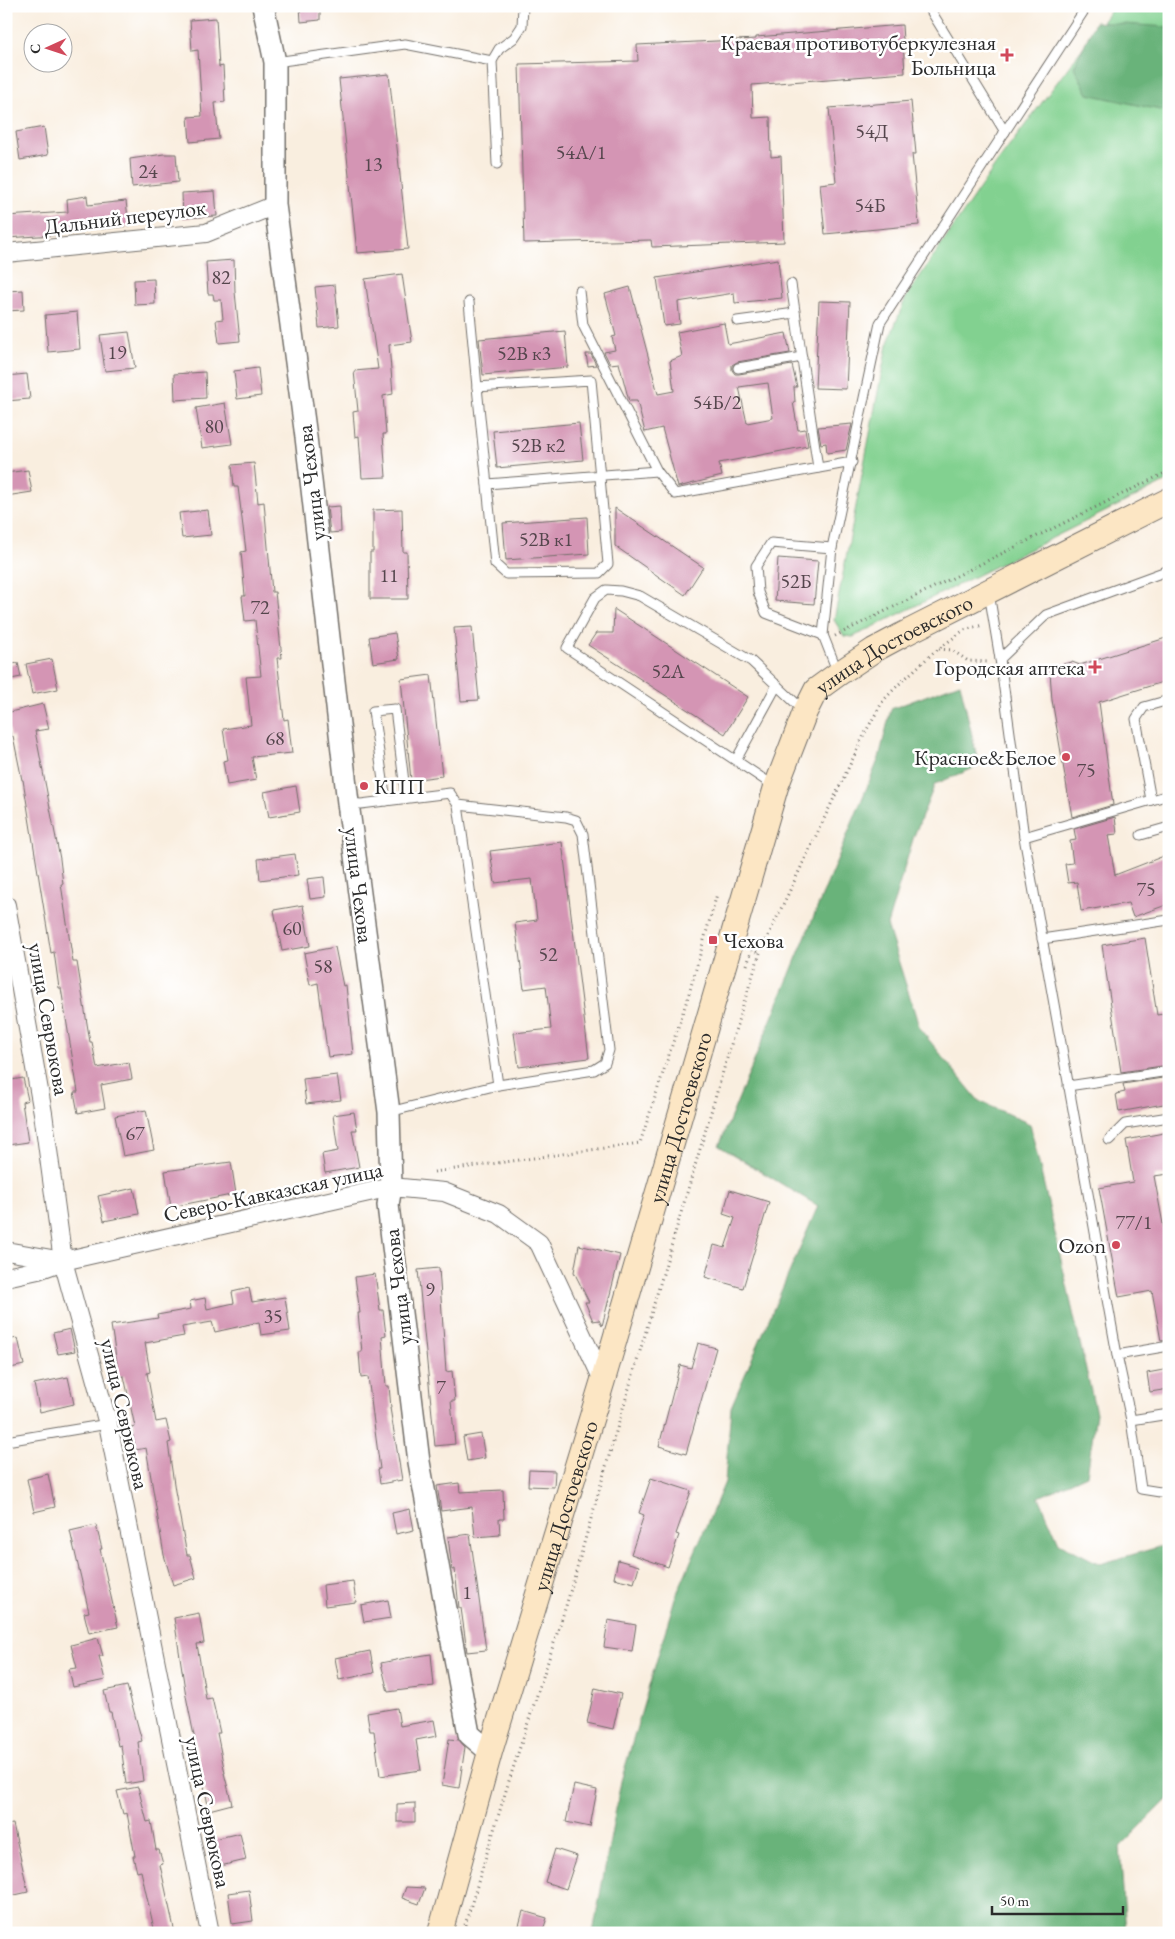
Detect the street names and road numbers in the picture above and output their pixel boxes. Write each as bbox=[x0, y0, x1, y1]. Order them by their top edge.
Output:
street label: Дальний переулок bbox=[42, 193, 208, 241]
street label: улица Чехова bbox=[289, 423, 333, 543]
street label: улица Достоевского bbox=[809, 587, 977, 701]
street label: улица Чехова bbox=[337, 825, 381, 945]
street label: улица Севрюкова bbox=[21, 941, 77, 1098]
street label: улица Достоевского bbox=[641, 1028, 718, 1207]
street label: Северо-Кавказская улица bbox=[161, 1155, 386, 1229]
street label: улица Чехова bbox=[376, 1227, 420, 1347]
street label: улица Севрюкова bbox=[94, 1336, 157, 1493]
street label: улица Достоевского bbox=[525, 1417, 604, 1595]
street label: улица Севрюкова bbox=[178, 1734, 238, 1891]

